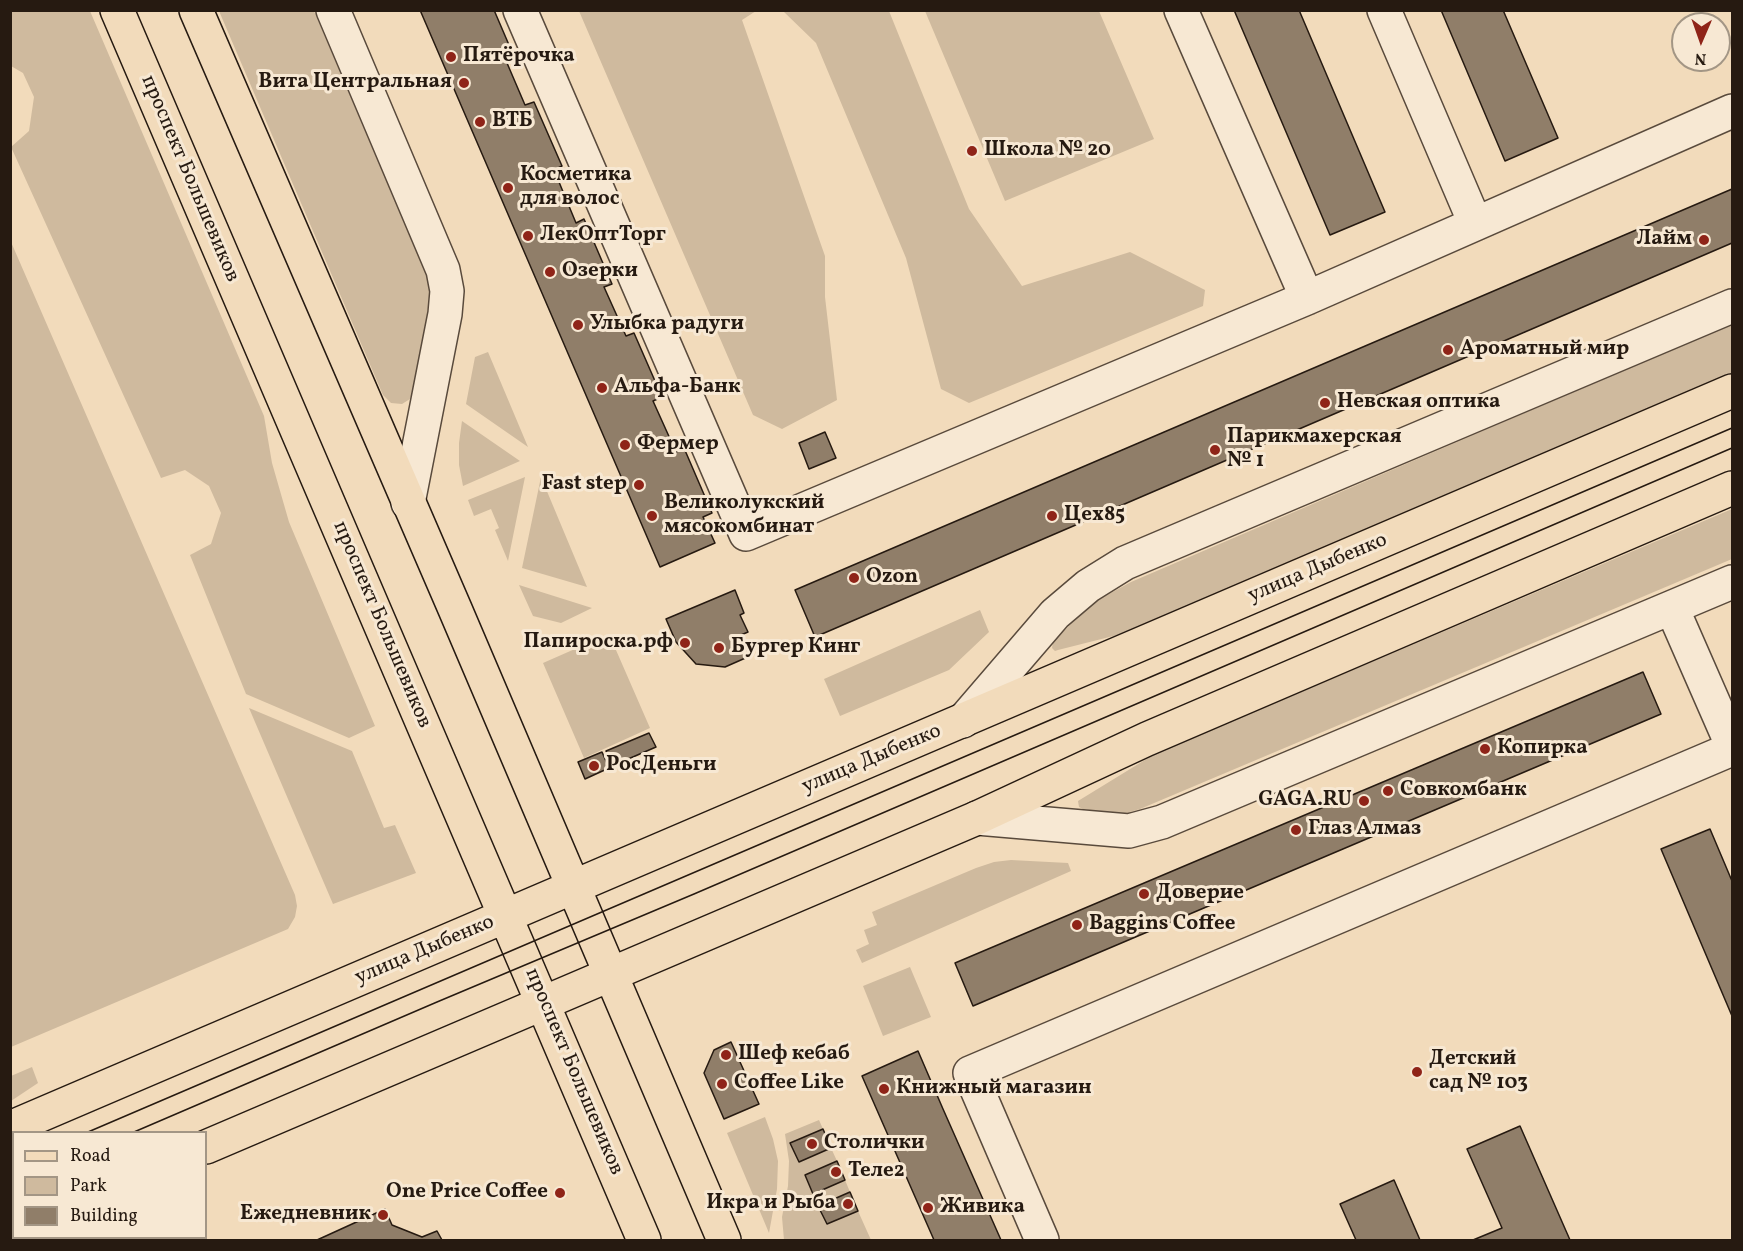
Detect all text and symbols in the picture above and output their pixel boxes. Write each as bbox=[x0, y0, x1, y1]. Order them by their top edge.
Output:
north arrow bbox=[1671, 12, 1731, 72]
place label: Пятёрочка bbox=[463, 44, 575, 70]
text: N bbox=[1694, 47, 1707, 69]
marker: Пятёрочка bbox=[444, 50, 458, 64]
place label: Вита Центральная bbox=[258, 70, 452, 96]
street label: проспект Большевиков bbox=[134, 72, 244, 286]
marker: Вита Центральная bbox=[457, 76, 471, 90]
place label: ВТБ bbox=[492, 109, 533, 135]
marker: ВТБ bbox=[473, 115, 487, 129]
place label: Школа № 20 bbox=[984, 138, 1111, 164]
marker: Школа № 20 bbox=[965, 144, 979, 158]
place label: Косметика для волос bbox=[520, 163, 632, 213]
marker: Косметика для волос bbox=[501, 181, 515, 195]
place label: ЛекОптТорг bbox=[540, 223, 666, 249]
place label: Лайм bbox=[1637, 227, 1692, 253]
marker: ЛекОптТорг bbox=[521, 229, 535, 243]
marker: Лайм bbox=[1697, 233, 1711, 247]
place label: Озерки bbox=[562, 259, 638, 285]
marker: Озерки bbox=[543, 265, 557, 279]
place label: Улыбка радуги bbox=[590, 312, 744, 338]
marker: Улыбка радуги bbox=[571, 318, 585, 332]
place label: Ароматный мир bbox=[1460, 337, 1629, 363]
marker: Ароматный мир bbox=[1441, 343, 1455, 357]
place label: Альфа-Банк bbox=[614, 375, 741, 401]
marker: Альфа-Банк bbox=[595, 381, 609, 395]
place label: Невская оптика bbox=[1337, 390, 1501, 416]
marker: Невская оптика bbox=[1318, 396, 1332, 410]
place label: Парикмахерская № 1 bbox=[1227, 425, 1402, 475]
place label: Фермер bbox=[637, 432, 719, 458]
marker: Фермер bbox=[618, 438, 632, 452]
marker: Парикмахерская № 1 bbox=[1208, 443, 1222, 457]
place label: Fast step bbox=[541, 472, 627, 498]
marker: Fast step bbox=[632, 478, 646, 492]
place label: Великолукский мясокомбинат bbox=[664, 491, 824, 541]
place label: Цех85 bbox=[1064, 503, 1125, 529]
marker: Великолукский мясокомбинат bbox=[645, 509, 659, 523]
marker: Цех85 bbox=[1045, 509, 1059, 523]
street label: проспект Большевиков bbox=[326, 518, 436, 732]
street label: улица Дыбенко bbox=[1245, 528, 1391, 610]
place label: Ozon bbox=[866, 565, 918, 591]
marker: Ozon bbox=[847, 571, 861, 585]
place label: Папироска.рф bbox=[524, 630, 673, 656]
place label: Бургер Кинг bbox=[731, 635, 860, 661]
marker: Папироска.рф bbox=[678, 636, 692, 650]
marker: Бургер Кинг bbox=[712, 641, 726, 655]
street label: улица Дыбенко bbox=[799, 719, 945, 801]
place label: Копирка bbox=[1497, 736, 1588, 762]
marker: Копирка bbox=[1478, 742, 1492, 756]
place label: РосДеньги bbox=[606, 753, 716, 779]
marker: РосДеньги bbox=[587, 759, 601, 773]
place label: Совкомбанк bbox=[1400, 778, 1527, 804]
marker: Совкомбанк bbox=[1381, 784, 1395, 798]
place label: GAGA.RU bbox=[1258, 788, 1352, 814]
marker: GAGA.RU bbox=[1357, 794, 1371, 808]
place label: Глаз Алмаз bbox=[1308, 817, 1421, 843]
marker: Глаз Алмаз bbox=[1289, 823, 1303, 837]
place label: Доверие bbox=[1156, 881, 1244, 907]
marker: Доверие bbox=[1137, 887, 1151, 901]
street label: улица Дыбенко bbox=[352, 910, 498, 992]
place label: Baggins Coffee bbox=[1089, 912, 1235, 938]
marker: Baggins Coffee bbox=[1070, 918, 1084, 932]
street label: проспект Большевиков bbox=[518, 965, 628, 1179]
place label: Шеф кебаб bbox=[738, 1042, 850, 1068]
place label: Детский сад № 103 bbox=[1429, 1047, 1528, 1097]
marker: Шеф кебаб bbox=[719, 1048, 733, 1062]
marker: Детский сад № 103 bbox=[1410, 1065, 1424, 1079]
place label: Coffee Like bbox=[734, 1071, 844, 1097]
place label: Книжный магазин bbox=[896, 1076, 1092, 1102]
marker: Coffee Like bbox=[715, 1077, 729, 1091]
marker: Книжный магазин bbox=[877, 1082, 891, 1096]
legend bbox=[12, 1131, 207, 1239]
place label: Столички bbox=[824, 1131, 925, 1157]
marker: Столички bbox=[805, 1137, 819, 1151]
text: Road bbox=[70, 1144, 111, 1169]
place label: Теле2 bbox=[848, 1159, 905, 1185]
marker: Теле2 bbox=[829, 1165, 843, 1179]
text: Park bbox=[70, 1174, 107, 1199]
place label: One Price Coffee bbox=[386, 1180, 548, 1206]
marker: One Price Coffee bbox=[553, 1186, 567, 1200]
place label: Икра и Рыба bbox=[706, 1191, 836, 1217]
place label: Живика bbox=[940, 1195, 1025, 1221]
marker: Икра и Рыба bbox=[841, 1197, 855, 1211]
marker: Живика bbox=[921, 1201, 935, 1215]
place label: Ежедневник bbox=[240, 1202, 371, 1228]
text: Building bbox=[70, 1204, 138, 1229]
marker: Ежедневник bbox=[376, 1208, 390, 1222]

